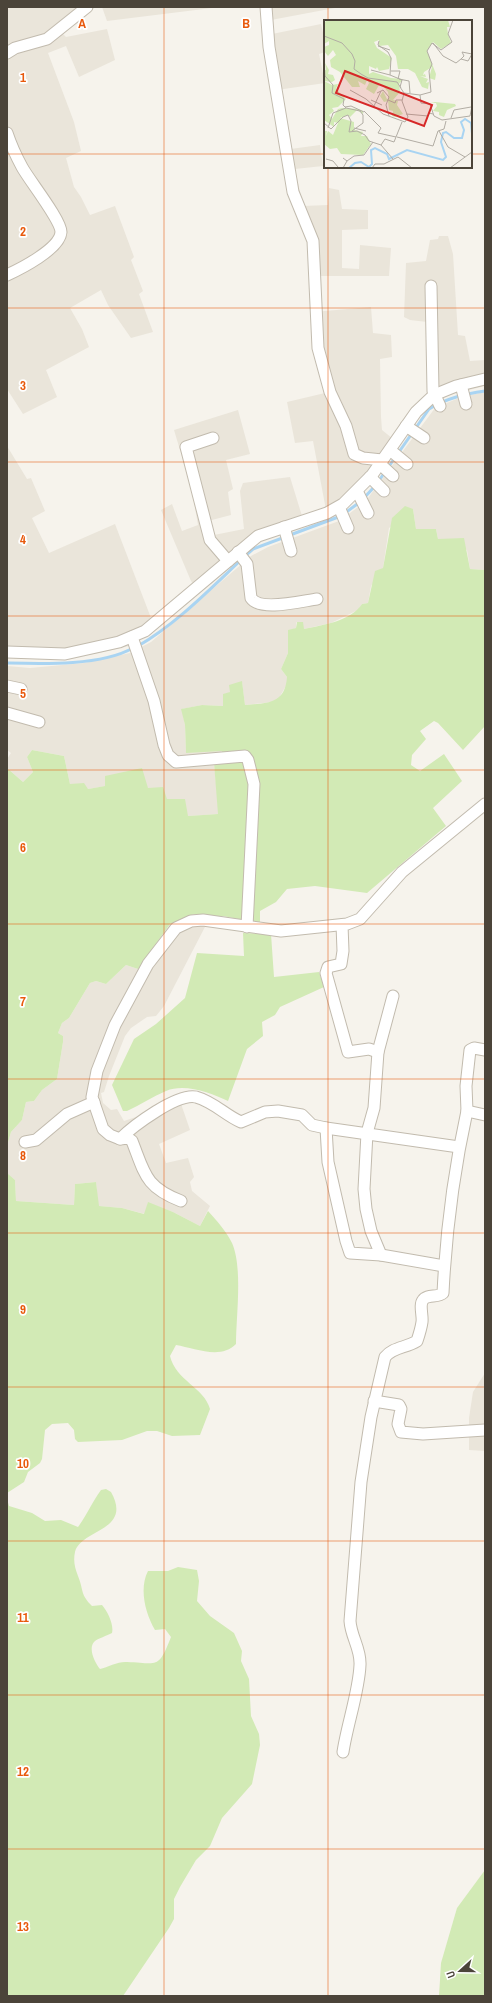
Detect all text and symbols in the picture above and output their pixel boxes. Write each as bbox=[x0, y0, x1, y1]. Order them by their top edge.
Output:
text: A bbox=[78, 15, 86, 32]
text: B bbox=[242, 15, 250, 32]
inset map bbox=[324, 20, 472, 168]
text: 1 bbox=[20, 69, 26, 86]
text: 2 bbox=[20, 223, 26, 240]
text: 3 bbox=[20, 377, 26, 394]
text: 4 bbox=[20, 531, 26, 548]
text: 5 bbox=[20, 685, 26, 702]
text: 6 bbox=[20, 839, 26, 856]
text: 7 bbox=[20, 993, 26, 1010]
text: 8 bbox=[20, 1147, 26, 1164]
text: 9 bbox=[20, 1301, 26, 1318]
text: 10 bbox=[17, 1455, 29, 1472]
text: 11 bbox=[17, 1609, 29, 1626]
text: 12 bbox=[17, 1763, 29, 1780]
text: 13 bbox=[17, 1918, 29, 1935]
north arrow bbox=[440, 1951, 480, 1991]
text: U bbox=[443, 1969, 458, 1980]

